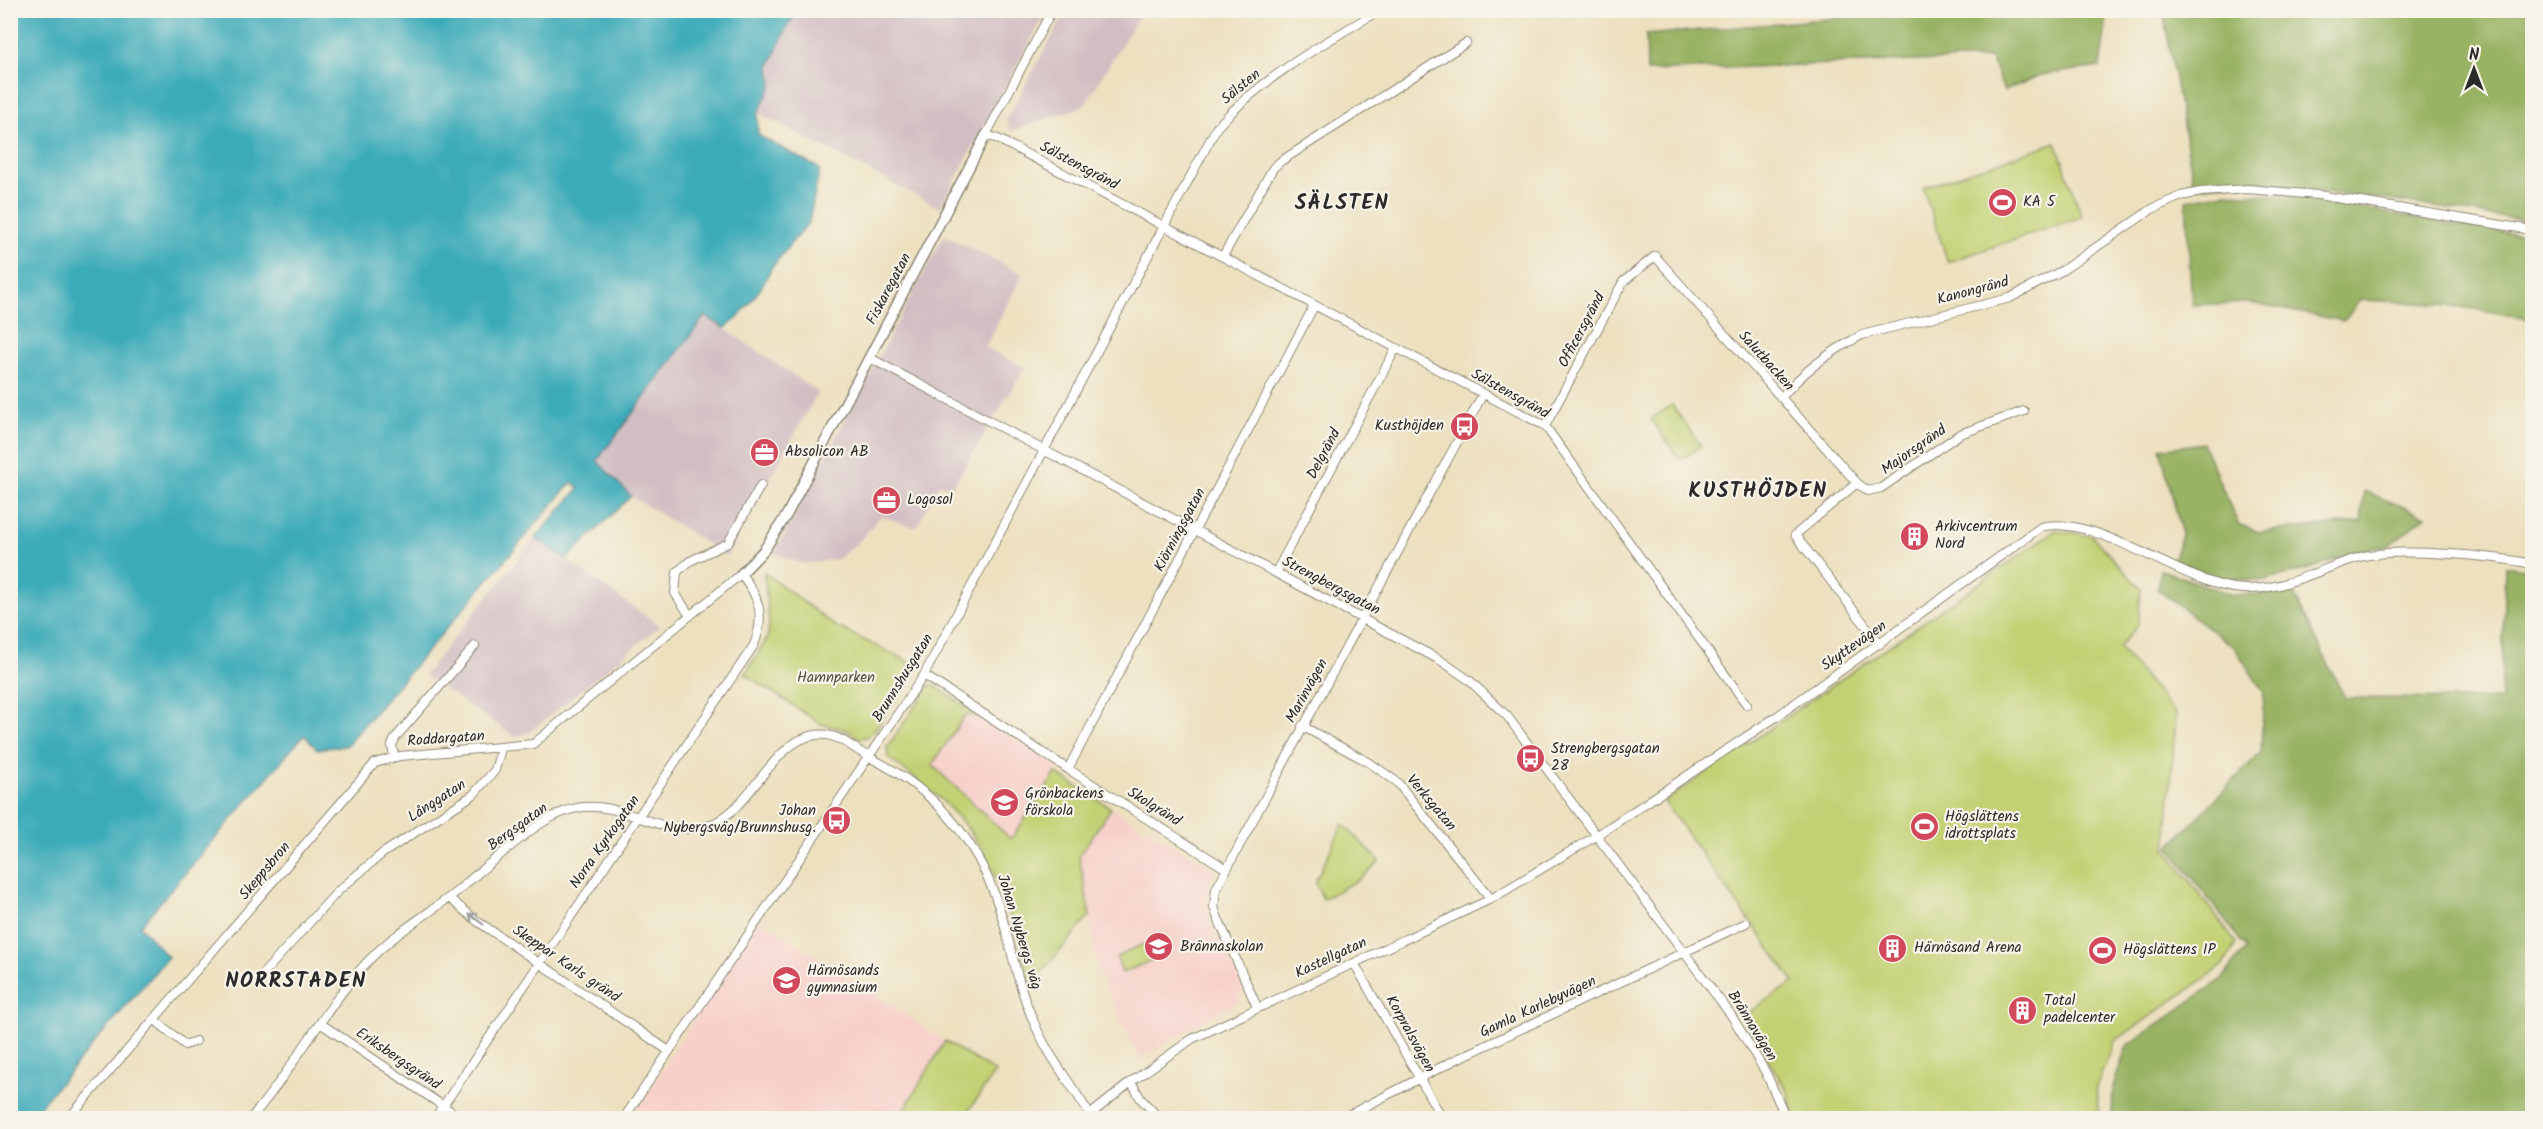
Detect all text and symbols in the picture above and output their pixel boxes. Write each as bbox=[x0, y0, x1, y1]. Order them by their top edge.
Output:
north arrow bbox=[2444, 39, 2504, 99]
text: N bbox=[2469, 43, 2479, 68]
street label: Sälsten bbox=[1216, 63, 1266, 111]
street label: Sälstensgränd bbox=[1035, 135, 1123, 197]
sports icon: KA 5 bbox=[1986, 186, 2018, 218]
district label: SÄLSTEN bbox=[1295, 187, 1389, 220]
place label: KA 5 bbox=[2023, 190, 2056, 214]
street label: Fiskaregatan bbox=[860, 249, 918, 329]
street label: Kanongränd bbox=[1934, 270, 2012, 312]
street label: Officersgränd bbox=[1552, 288, 1612, 372]
street label: Salutbacken bbox=[1732, 325, 1800, 397]
street label: Sälstensgränd bbox=[1466, 362, 1554, 426]
bus stop icon: Kusthöjden bbox=[1449, 410, 1481, 442]
place label: Kusthöjden bbox=[1375, 414, 1444, 438]
street label: Majorsgränd bbox=[1876, 418, 1952, 481]
street label: Delgränd bbox=[1301, 424, 1348, 484]
office icon: Absolicon AB bbox=[748, 436, 780, 468]
place label: Absolicon AB bbox=[785, 440, 869, 464]
district label: KUSTHÖJDEN bbox=[1689, 475, 1827, 508]
office icon: Logosol bbox=[870, 484, 902, 516]
street label: Kiörningsgatan bbox=[1148, 484, 1212, 576]
place label: Logosol bbox=[907, 488, 953, 512]
place label: Arkivcentrum Nord bbox=[1935, 515, 2017, 556]
building icon: Arkivcentrum Nord bbox=[1898, 520, 1930, 552]
street label: Strengbergsgatan bbox=[1277, 550, 1385, 622]
street label: Skyttevägen bbox=[1816, 614, 1892, 678]
street label: Brunnshusgatan bbox=[866, 629, 940, 727]
street label: Marinvägen bbox=[1279, 654, 1335, 728]
park label: Hamnparken bbox=[797, 666, 875, 690]
street label: Roddargatan bbox=[406, 724, 486, 754]
place label: Strengbergsgatan 28 bbox=[1551, 737, 1660, 778]
bus stop icon: Strengbergsgatan 28 bbox=[1514, 742, 1546, 774]
street label: Verksgatan bbox=[1400, 769, 1462, 837]
street label: Långgatan bbox=[403, 773, 471, 829]
street label: Skolgränd bbox=[1122, 781, 1186, 833]
place label: Grönbackens förskola bbox=[1025, 782, 1104, 823]
school or university icon: Grönbackens förskola bbox=[988, 787, 1020, 819]
street label: Norra Kyrkogatan bbox=[564, 790, 646, 894]
street label: Bergsgatan bbox=[483, 797, 553, 857]
place label: Johan Nybergsväg/Brunnshusg. bbox=[663, 799, 816, 840]
bus stop icon: Johan Nybergsväg/Brunnshusg. bbox=[821, 804, 853, 836]
place label: Högslättens idrottsplats bbox=[1945, 805, 2019, 846]
sports icon: Högslättens idrottsplats bbox=[1908, 810, 1940, 842]
street label: Skeppsbron bbox=[233, 836, 297, 906]
street label: Johan Nybergs väg bbox=[990, 871, 1048, 993]
one-way arrow bbox=[468, 913, 484, 925]
street label: Skeppar Karls gränd bbox=[507, 919, 625, 1009]
school or university icon: Brännaskolan bbox=[1143, 931, 1175, 963]
street label: Kastellgatan bbox=[1291, 931, 1371, 985]
building icon: Härnösand Arena bbox=[1877, 932, 1909, 964]
sports icon: Högslättens IP bbox=[2086, 934, 2118, 966]
place label: Brännaskolan bbox=[1180, 935, 1264, 959]
place label: Härnösand Arena bbox=[1914, 936, 2022, 960]
place label: Högslättens IP bbox=[2123, 938, 2217, 962]
place label: Härnösands gymnasium bbox=[806, 959, 880, 1000]
school or university icon: Härnösands gymnasium bbox=[770, 964, 802, 996]
district label: NORRSTADEN bbox=[225, 965, 367, 998]
street label: Gamla Karlebyvägen bbox=[1476, 969, 1600, 1045]
street label: Brännavägen bbox=[1721, 986, 1783, 1066]
place label: Total padelcenter bbox=[2043, 989, 2116, 1030]
street label: Korpralsvägen bbox=[1379, 991, 1441, 1077]
building icon: Total padelcenter bbox=[2007, 994, 2039, 1026]
street label: Eriksbergsgränd bbox=[350, 1022, 446, 1097]

